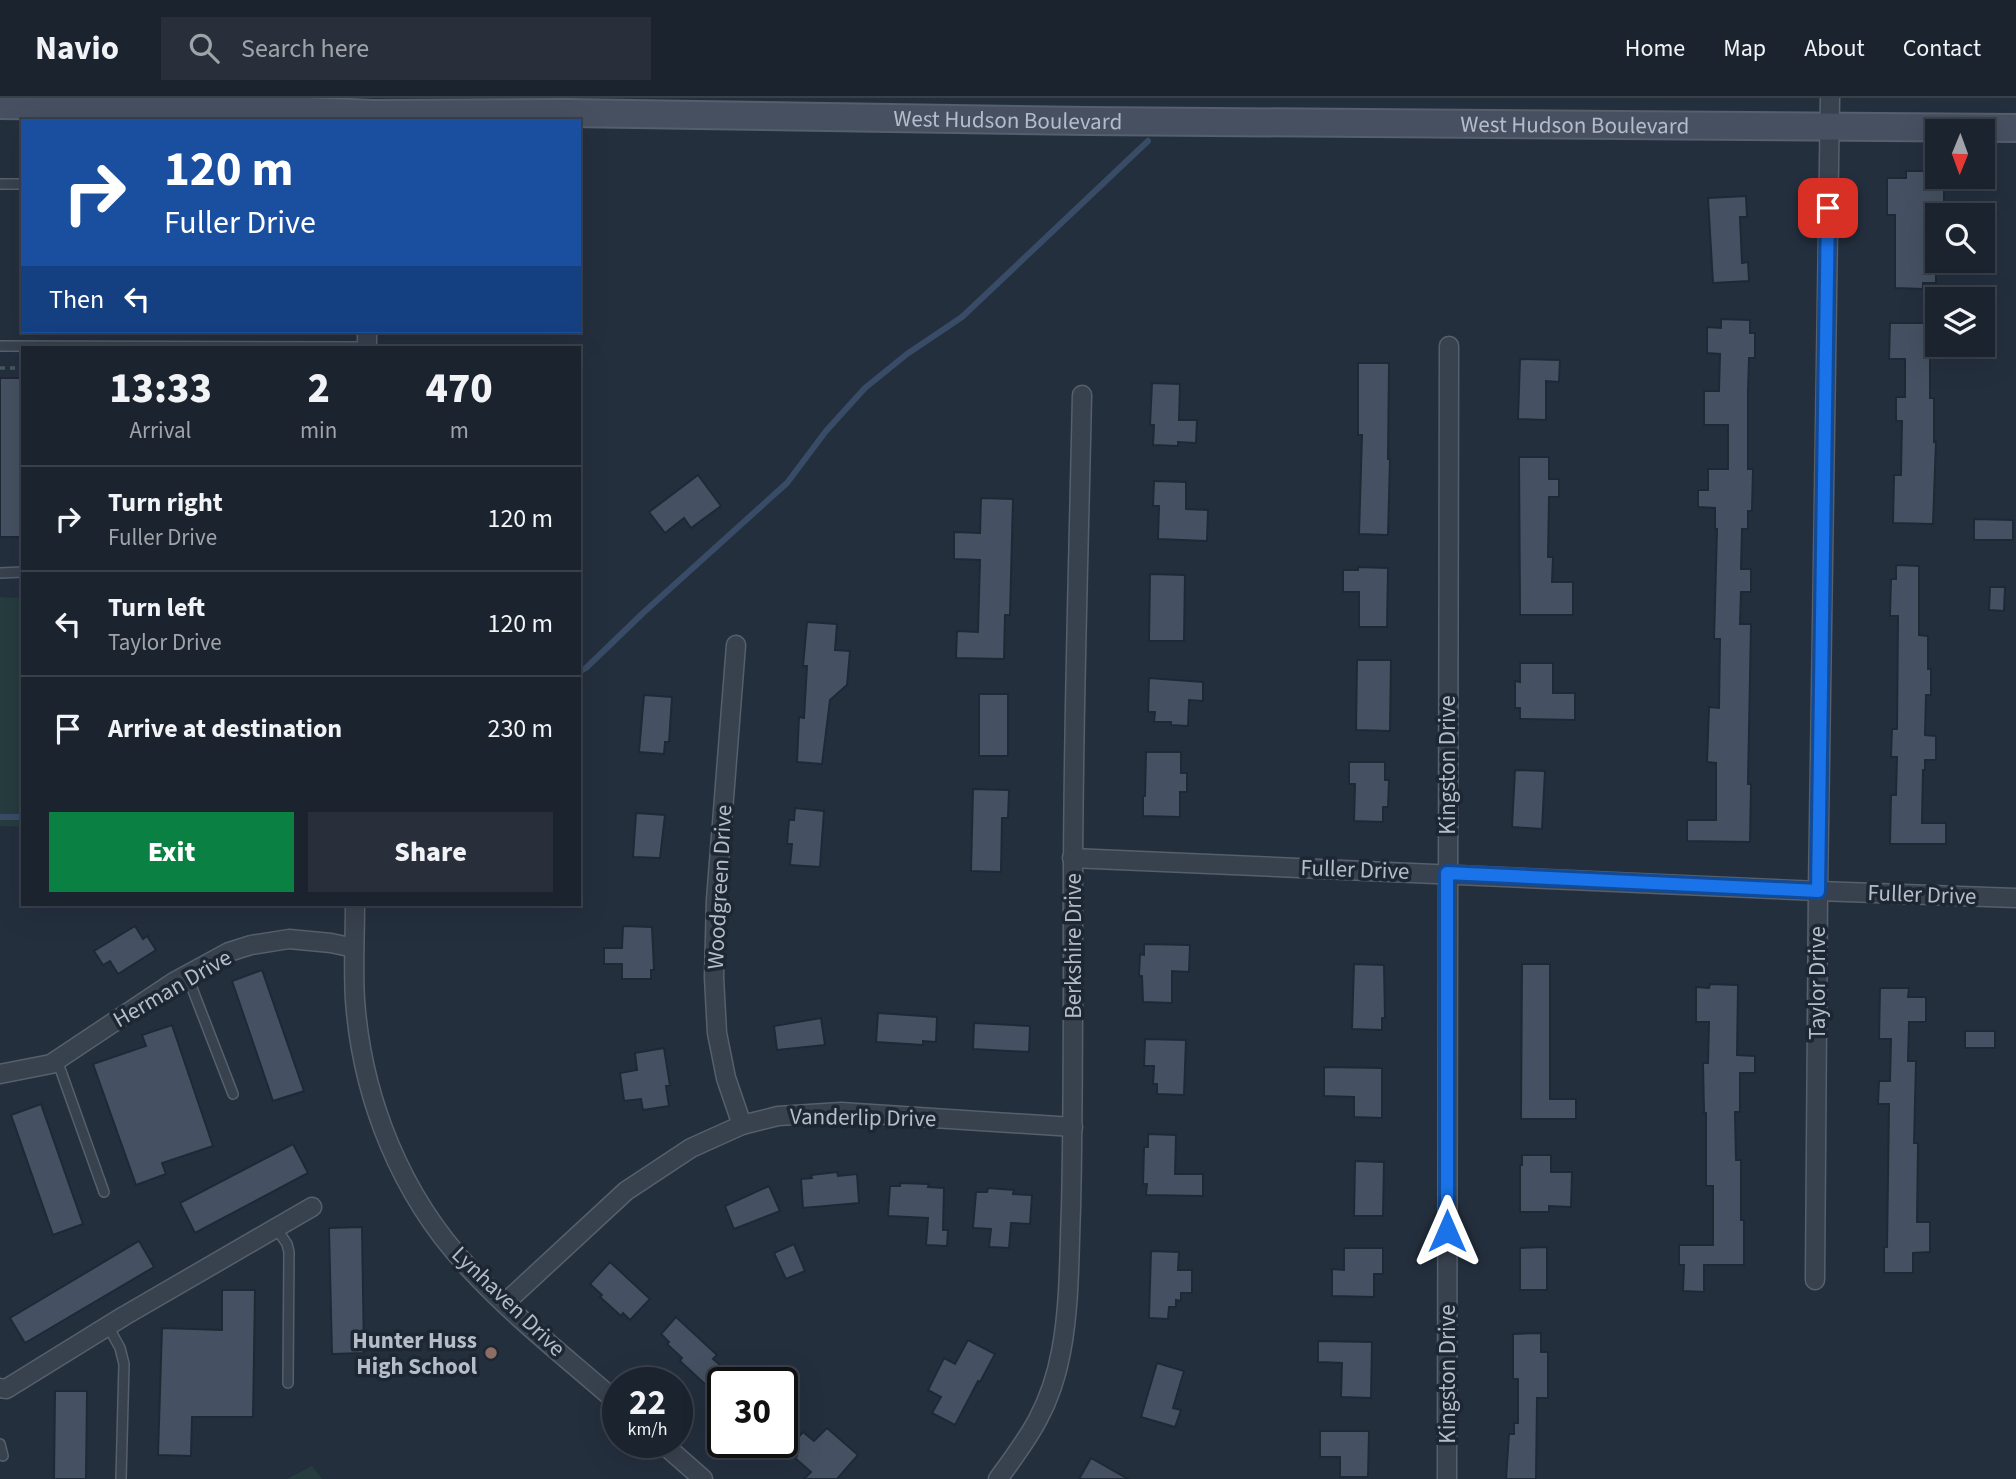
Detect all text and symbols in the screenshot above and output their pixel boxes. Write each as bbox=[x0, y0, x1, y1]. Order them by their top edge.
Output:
search box bbox=[161, 17, 651, 80]
text: Navio bbox=[35, 25, 119, 72]
icon: search bbox=[185, 29, 223, 67]
text: Search here bbox=[241, 30, 369, 67]
text: Home bbox=[1625, 31, 1685, 66]
text: Map bbox=[1723, 31, 1766, 66]
text: About bbox=[1804, 31, 1865, 66]
text: Contact bbox=[1903, 31, 1981, 66]
street label: West Hudson Boulevard bbox=[893, 102, 1122, 138]
street label: West Hudson Boulevard bbox=[1460, 108, 1689, 143]
north arrow bbox=[1925, 119, 1995, 189]
map controls bbox=[1925, 119, 1995, 357]
text: 120 m bbox=[164, 135, 293, 205]
icon: right bbox=[49, 147, 140, 238]
pin bbox=[1798, 178, 1858, 238]
icon: arrive bbox=[1809, 189, 1847, 227]
text: Fuller Drive bbox=[164, 200, 316, 246]
button: search bbox=[1925, 203, 1995, 273]
icon: left bbox=[118, 280, 156, 318]
text: Then bbox=[49, 281, 104, 318]
button: layers bbox=[1925, 287, 1995, 357]
text: 13:33 bbox=[109, 359, 212, 419]
text: 2 bbox=[307, 359, 330, 419]
text: 470 bbox=[426, 359, 493, 419]
text: Arrival bbox=[130, 414, 191, 447]
text: min bbox=[300, 414, 337, 447]
text: m bbox=[450, 414, 469, 447]
text: Turn right bbox=[108, 484, 223, 521]
icon: right bbox=[49, 500, 87, 538]
text: 120 m bbox=[487, 500, 553, 537]
text: Fuller Drive bbox=[108, 521, 217, 554]
text: Turn left bbox=[108, 589, 205, 626]
icon: left bbox=[49, 605, 87, 643]
text: 120 m bbox=[487, 605, 553, 642]
text: Taylor Drive bbox=[108, 626, 222, 659]
street label: Kingston Drive bbox=[1431, 695, 1464, 835]
icon: arrive bbox=[49, 710, 87, 748]
text: Arrive at destination bbox=[108, 710, 342, 747]
text: 230 m bbox=[487, 710, 553, 747]
street label: Woodgreen Drive bbox=[699, 804, 740, 970]
button: Exit bbox=[49, 812, 294, 892]
button: Share bbox=[308, 812, 553, 892]
street label: Fuller Drive bbox=[1300, 851, 1410, 888]
street label: Berkshire Drive bbox=[1057, 873, 1090, 1019]
street label: Fuller Drive bbox=[1867, 876, 1977, 913]
street label: Taylor Drive bbox=[1801, 926, 1834, 1040]
street label: Herman Drive bbox=[107, 941, 238, 1036]
street label: Vanderlip Drive bbox=[790, 1100, 936, 1135]
position arrow bbox=[1410, 1194, 1484, 1268]
street label: Lynhaven Drive bbox=[444, 1238, 573, 1364]
street label: Kingston Drive bbox=[1431, 1304, 1464, 1444]
place label: Hunter Huss High School bbox=[352, 1324, 477, 1383]
marker: Hunter Huss High School bbox=[483, 1345, 499, 1361]
speed limit sign: 30 bbox=[707, 1367, 798, 1458]
text: 22 bbox=[629, 1378, 666, 1428]
text: km/h bbox=[628, 1417, 667, 1442]

